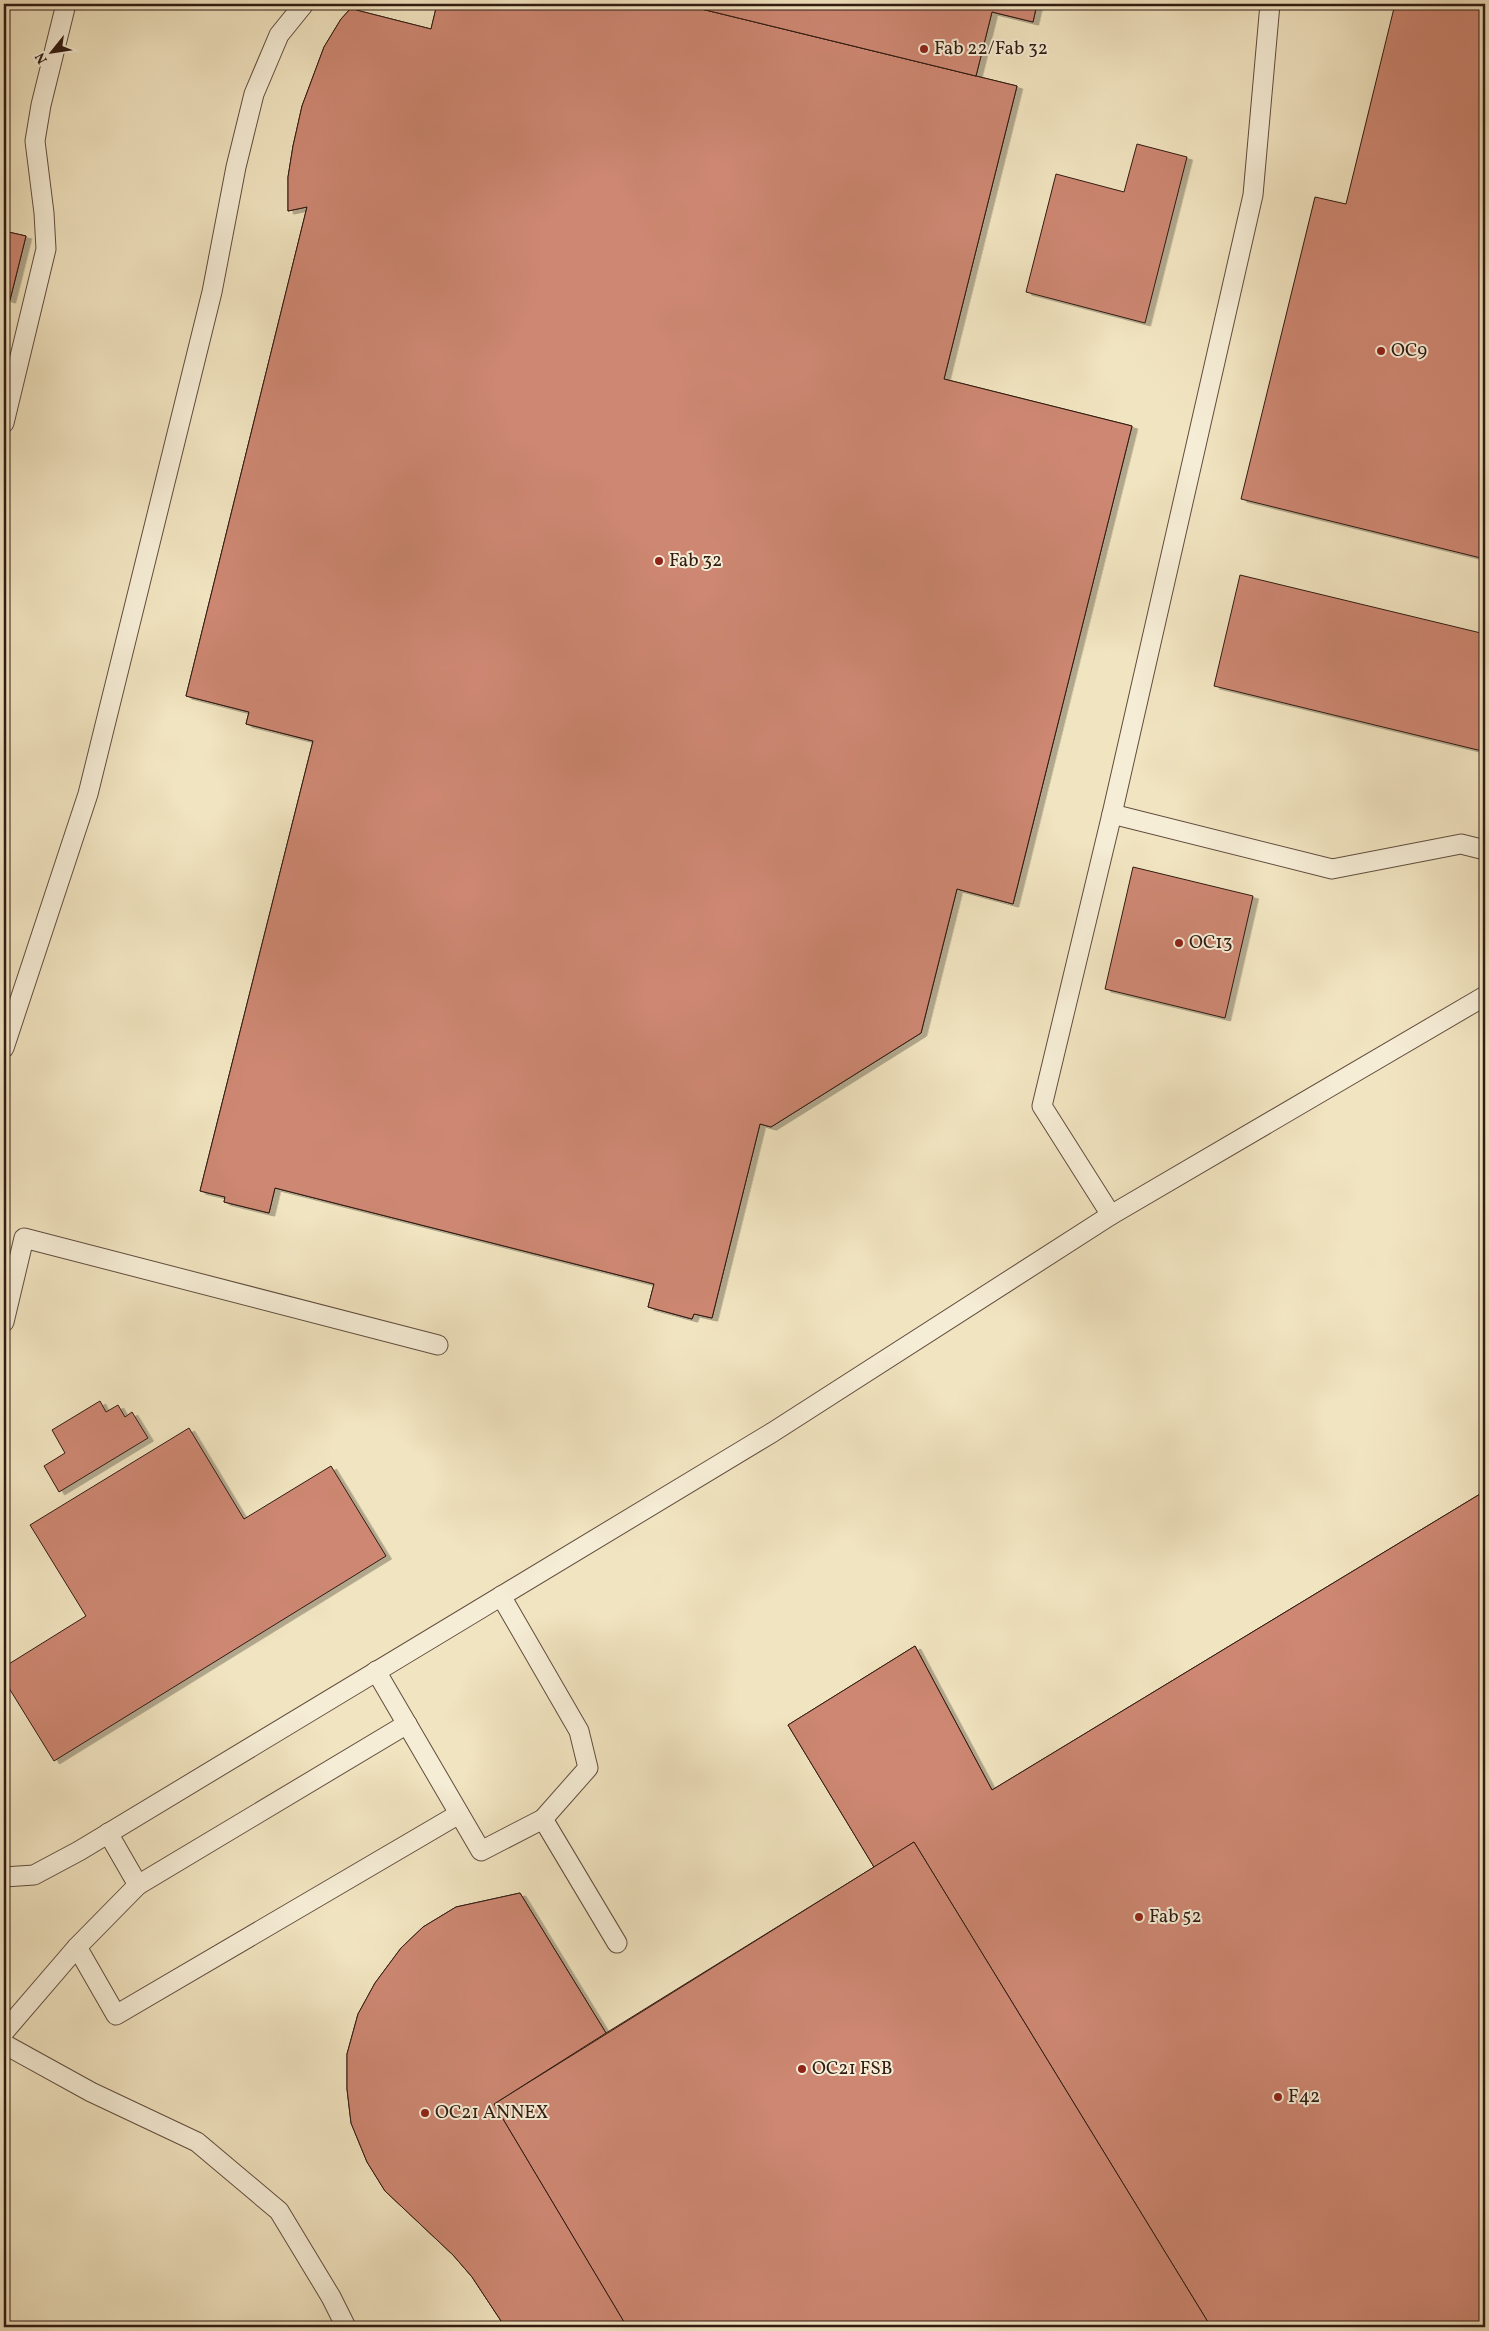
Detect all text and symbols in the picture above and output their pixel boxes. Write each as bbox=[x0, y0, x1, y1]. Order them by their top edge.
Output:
north arrow bbox=[28, 28, 78, 78]
place label: Fab 22/Fab 32 bbox=[934, 36, 1048, 62]
marker: Fab 22/Fab 32 bbox=[918, 43, 930, 55]
text: N bbox=[31, 49, 53, 67]
place label: OC9 bbox=[1391, 338, 1427, 364]
marker: OC9 bbox=[1375, 345, 1387, 357]
place label: Fab 32 bbox=[669, 548, 722, 574]
marker: Fab 32 bbox=[653, 555, 665, 567]
place label: OC13 bbox=[1189, 930, 1232, 956]
marker: OC13 bbox=[1173, 937, 1185, 949]
place label: Fab 52 bbox=[1149, 1904, 1202, 1930]
marker: Fab 52 bbox=[1133, 1911, 1145, 1923]
place label: OC21 FSB bbox=[812, 2056, 893, 2082]
marker: OC21 FSB bbox=[796, 2063, 808, 2075]
place label: F42 bbox=[1288, 2084, 1320, 2110]
marker: F42 bbox=[1272, 2091, 1284, 2103]
place label: OC21 ANNEX bbox=[435, 2100, 548, 2126]
marker: OC21 ANNEX bbox=[419, 2107, 431, 2119]

